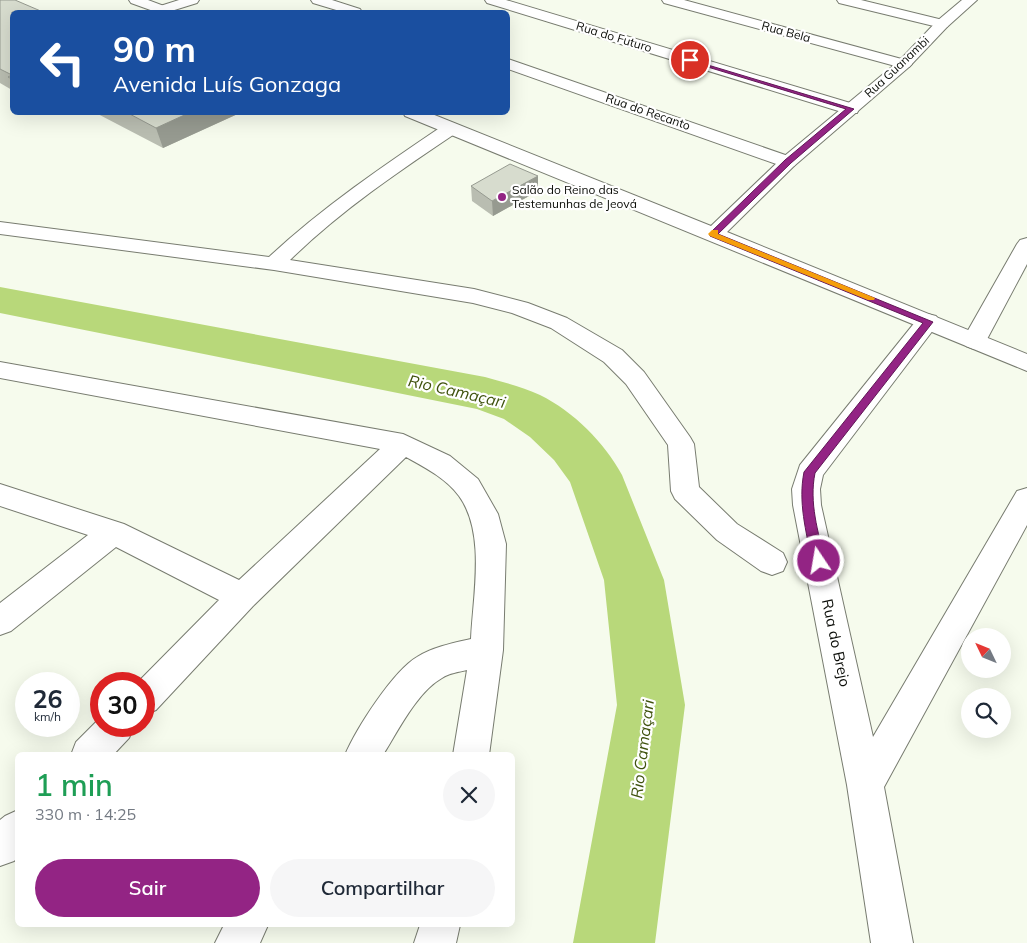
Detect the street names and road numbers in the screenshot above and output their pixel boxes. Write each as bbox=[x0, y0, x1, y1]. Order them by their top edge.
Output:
street label: Rua do Futuro bbox=[574, 18, 654, 55]
street label: Rua Bela bbox=[760, 18, 812, 45]
street label: Rua Guanambi bbox=[861, 33, 932, 101]
street label: Rua do Recanto bbox=[604, 90, 693, 133]
street label: Rua do Brejo bbox=[818, 597, 855, 689]

